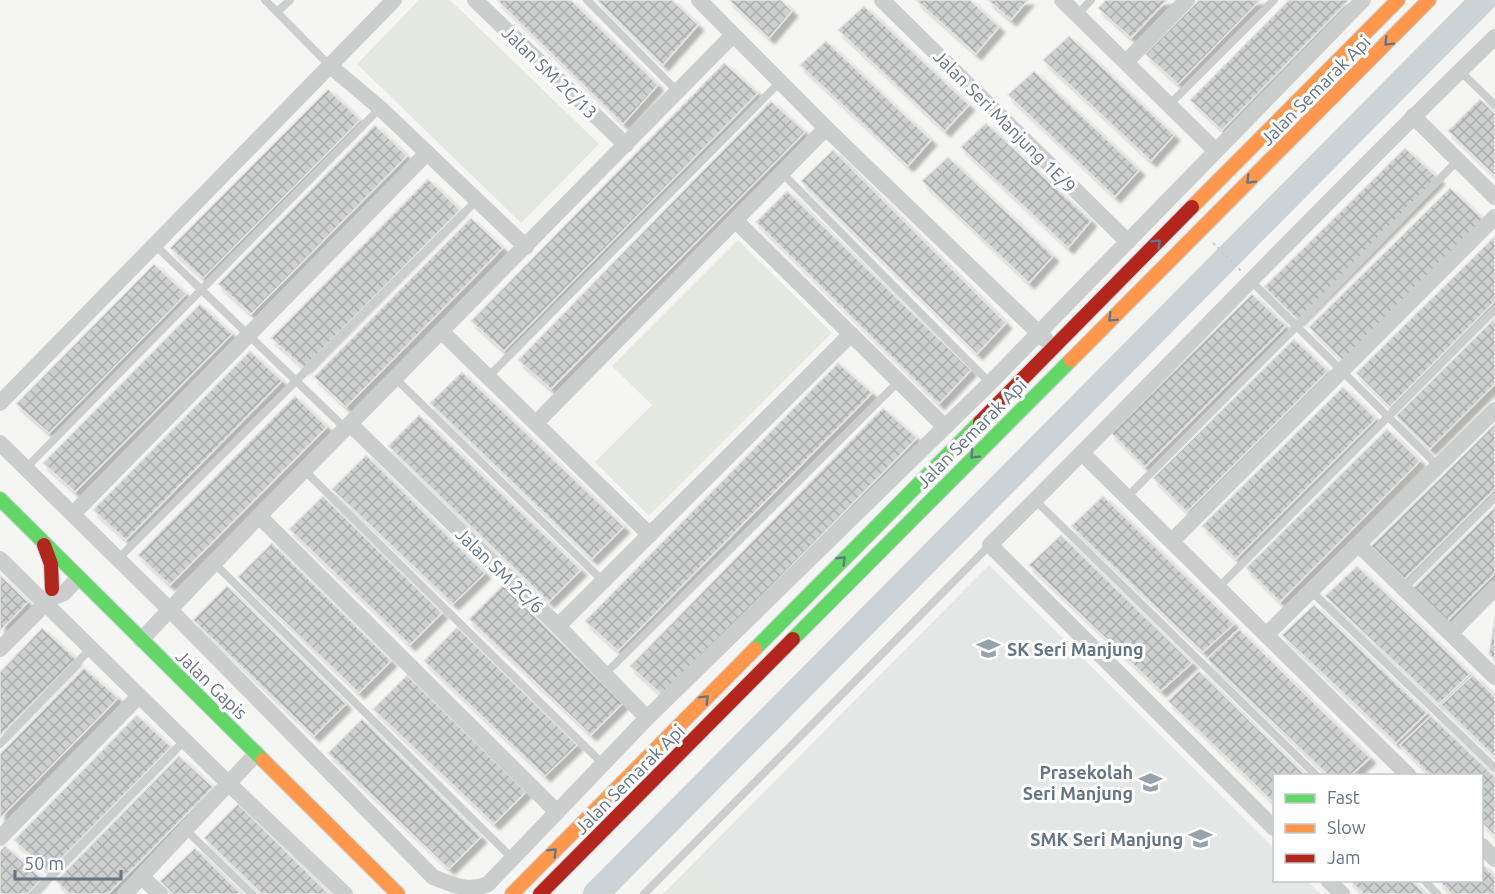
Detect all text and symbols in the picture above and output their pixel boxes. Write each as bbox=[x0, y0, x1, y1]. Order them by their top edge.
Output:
street label: Jalan SM 2C/13 bbox=[499, 22, 601, 122]
street label: Jalan Semarak Api bbox=[1256, 31, 1374, 149]
one-way arrow bbox=[1384, 34, 1395, 45]
street label: Jalan Seri Manjung 1E/9 bbox=[930, 46, 1080, 196]
one-way arrow bbox=[1247, 172, 1258, 183]
one-way arrow bbox=[1150, 240, 1161, 251]
one-way arrow bbox=[1109, 310, 1120, 321]
street label: Jalan Semarak Api bbox=[912, 374, 1030, 492]
one-way arrow bbox=[971, 448, 982, 459]
street label: Jalan SM 2C/6 bbox=[452, 523, 548, 617]
one-way arrow bbox=[835, 557, 846, 568]
school or university icon: SK Seri Manjung bbox=[976, 636, 1002, 662]
place label: SK Seri Manjung bbox=[1007, 639, 1144, 659]
street label: Jalan Gapis bbox=[173, 645, 252, 723]
one-way arrow bbox=[698, 695, 709, 706]
street label: Jalan Semarak Api bbox=[570, 720, 688, 838]
place label: Prasekolah Seri Manjung bbox=[1023, 762, 1133, 803]
school or university icon: Prasekolah Seri Manjung bbox=[1138, 769, 1164, 795]
legend bbox=[1273, 774, 1483, 882]
text: Fast bbox=[1327, 787, 1360, 807]
text: Slow bbox=[1327, 817, 1366, 837]
school or university icon: SMK Seri Manjung bbox=[1188, 826, 1214, 852]
place label: SMK Seri Manjung bbox=[1030, 829, 1183, 849]
scale bar bbox=[15, 843, 122, 881]
text: Jam bbox=[1327, 847, 1361, 867]
one-way arrow bbox=[546, 849, 557, 860]
text: 50 m bbox=[24, 853, 64, 873]

